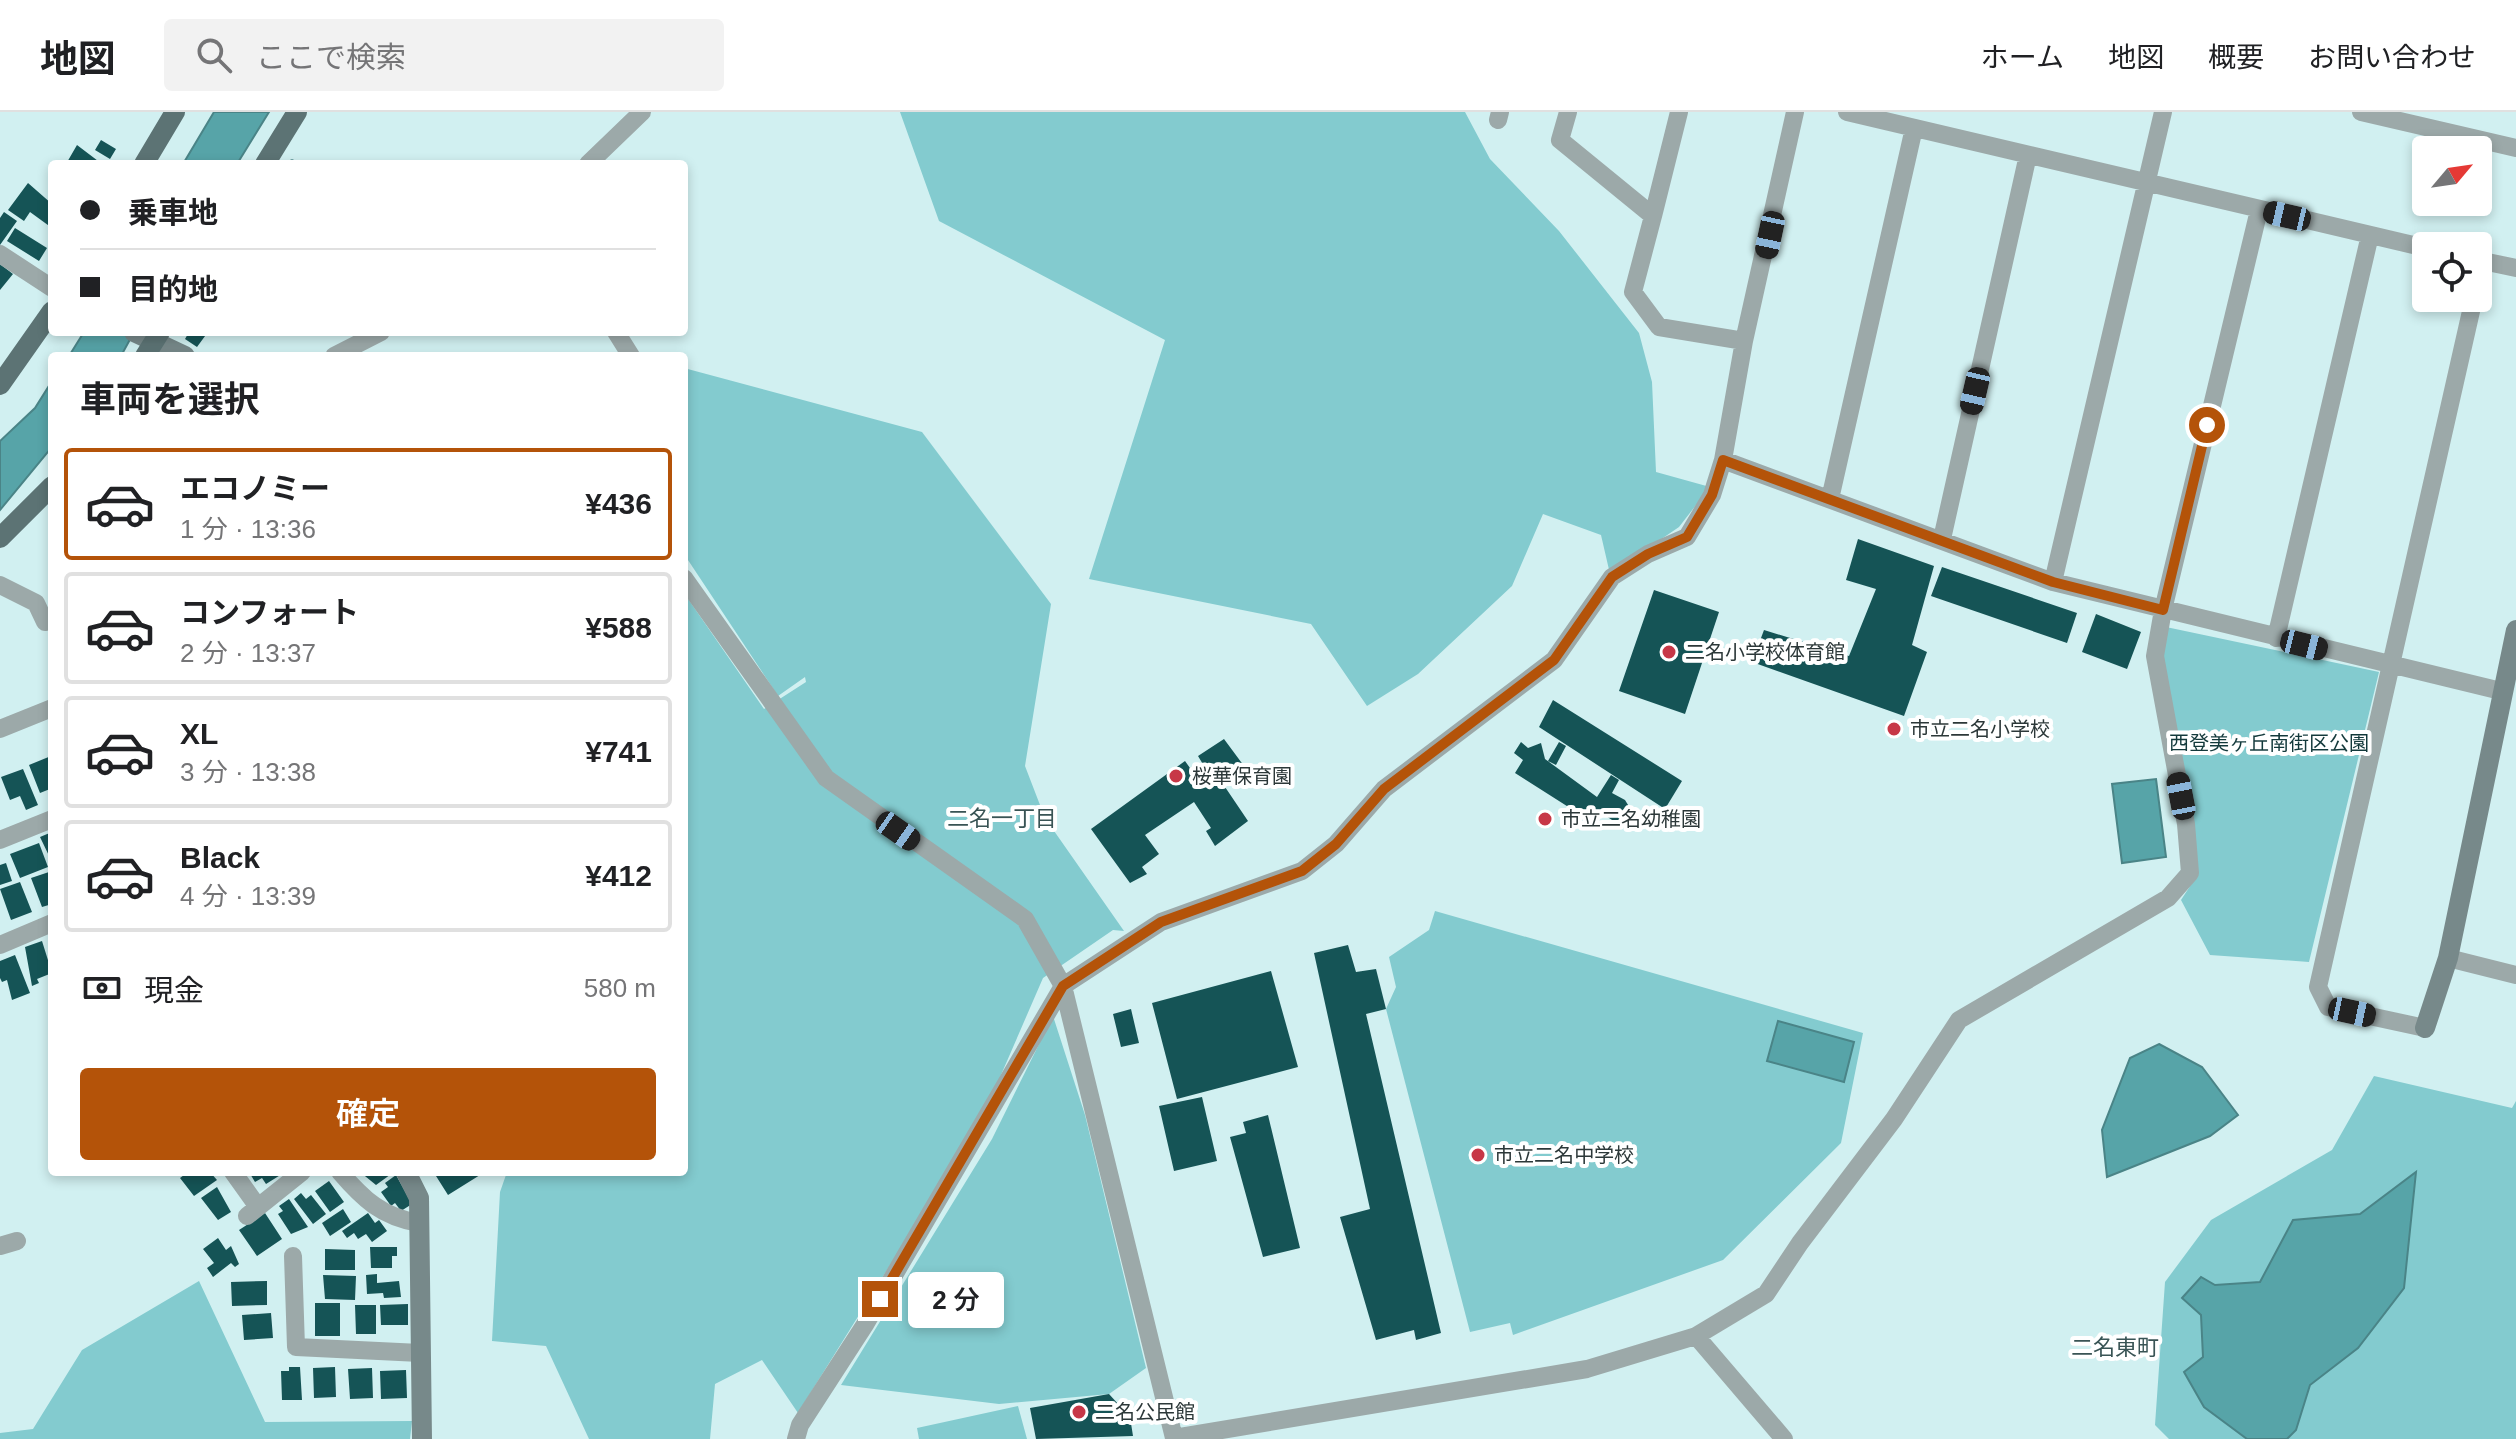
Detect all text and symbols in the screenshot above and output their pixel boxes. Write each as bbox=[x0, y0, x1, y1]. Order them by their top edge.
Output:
search box bbox=[164, 19, 724, 91]
icon: search bbox=[192, 33, 236, 77]
text: 地図 bbox=[40, 38, 116, 80]
text: ここで検索 bbox=[256, 41, 406, 74]
text: ホーム bbox=[1981, 42, 2064, 73]
text: 地図 bbox=[2108, 42, 2164, 73]
text: 概要 bbox=[2208, 42, 2264, 73]
text: お問い合わせ bbox=[2308, 42, 2476, 73]
north arrow bbox=[2412, 136, 2492, 216]
map controls bbox=[2412, 136, 2492, 312]
text: 乗車地 bbox=[128, 196, 218, 229]
car bbox=[2261, 199, 2313, 233]
car bbox=[1753, 209, 1787, 261]
button: locate bbox=[2412, 232, 2492, 312]
text: 目的地 bbox=[128, 273, 218, 306]
car bbox=[1958, 365, 1992, 417]
text: 車両を選択 bbox=[80, 379, 260, 420]
route start bbox=[2189, 407, 2225, 443]
icon: car bbox=[84, 468, 156, 540]
text: エコノミー bbox=[180, 472, 330, 505]
text: ¥436 bbox=[585, 487, 652, 520]
text: 1 分 · 13:36 bbox=[180, 514, 316, 544]
icon: car bbox=[84, 592, 156, 664]
text: コンフォート bbox=[180, 596, 359, 629]
text: ¥588 bbox=[585, 611, 652, 644]
car bbox=[2278, 628, 2330, 662]
text: 2 分 · 13:37 bbox=[180, 638, 316, 668]
place label: 二名小学校体育館 bbox=[1685, 641, 1845, 663]
marker: 二名小学校体育館 bbox=[1660, 643, 1678, 661]
icon: car bbox=[84, 716, 156, 788]
text: XL bbox=[180, 717, 218, 750]
place label: 市立二名小学校 bbox=[1910, 718, 2050, 740]
marker: 市立二名小学校 bbox=[1885, 720, 1903, 738]
park label: 西登美ヶ丘南街区公園 bbox=[2169, 732, 2369, 754]
text: ¥741 bbox=[585, 735, 652, 768]
text: 3 分 · 13:38 bbox=[180, 757, 316, 787]
place label: 桜華保育園 bbox=[1192, 765, 1292, 787]
marker: 桜華保育園 bbox=[1167, 767, 1185, 785]
car bbox=[2165, 770, 2197, 822]
district label: 二名一丁目 bbox=[947, 806, 1057, 831]
car bbox=[871, 807, 925, 855]
place label: 市立二名幼稚園 bbox=[1561, 808, 1701, 830]
marker: 市立二名幼稚園 bbox=[1536, 810, 1554, 828]
icon: car bbox=[84, 840, 156, 912]
text: Black bbox=[180, 841, 260, 874]
text: ¥412 bbox=[585, 859, 652, 892]
text: 4 分 · 13:39 bbox=[180, 881, 316, 911]
icon: cash bbox=[80, 966, 124, 1010]
text: 580 m bbox=[584, 973, 656, 1003]
text: 現金 bbox=[144, 974, 204, 1007]
car bbox=[2326, 995, 2378, 1029]
button: 確定 bbox=[80, 1068, 656, 1160]
place label: 市立二名中学校 bbox=[1494, 1144, 1634, 1166]
marker: 市立二名中学校 bbox=[1469, 1146, 1487, 1164]
callout: 2 分 bbox=[908, 1271, 1004, 1327]
route end bbox=[862, 1281, 898, 1317]
text: 2 分 bbox=[932, 1285, 980, 1315]
district label: 二名東町 bbox=[2071, 1335, 2159, 1360]
place label: 二名公民館 bbox=[1095, 1401, 1195, 1423]
marker: 二名公民館 bbox=[1070, 1403, 1088, 1421]

